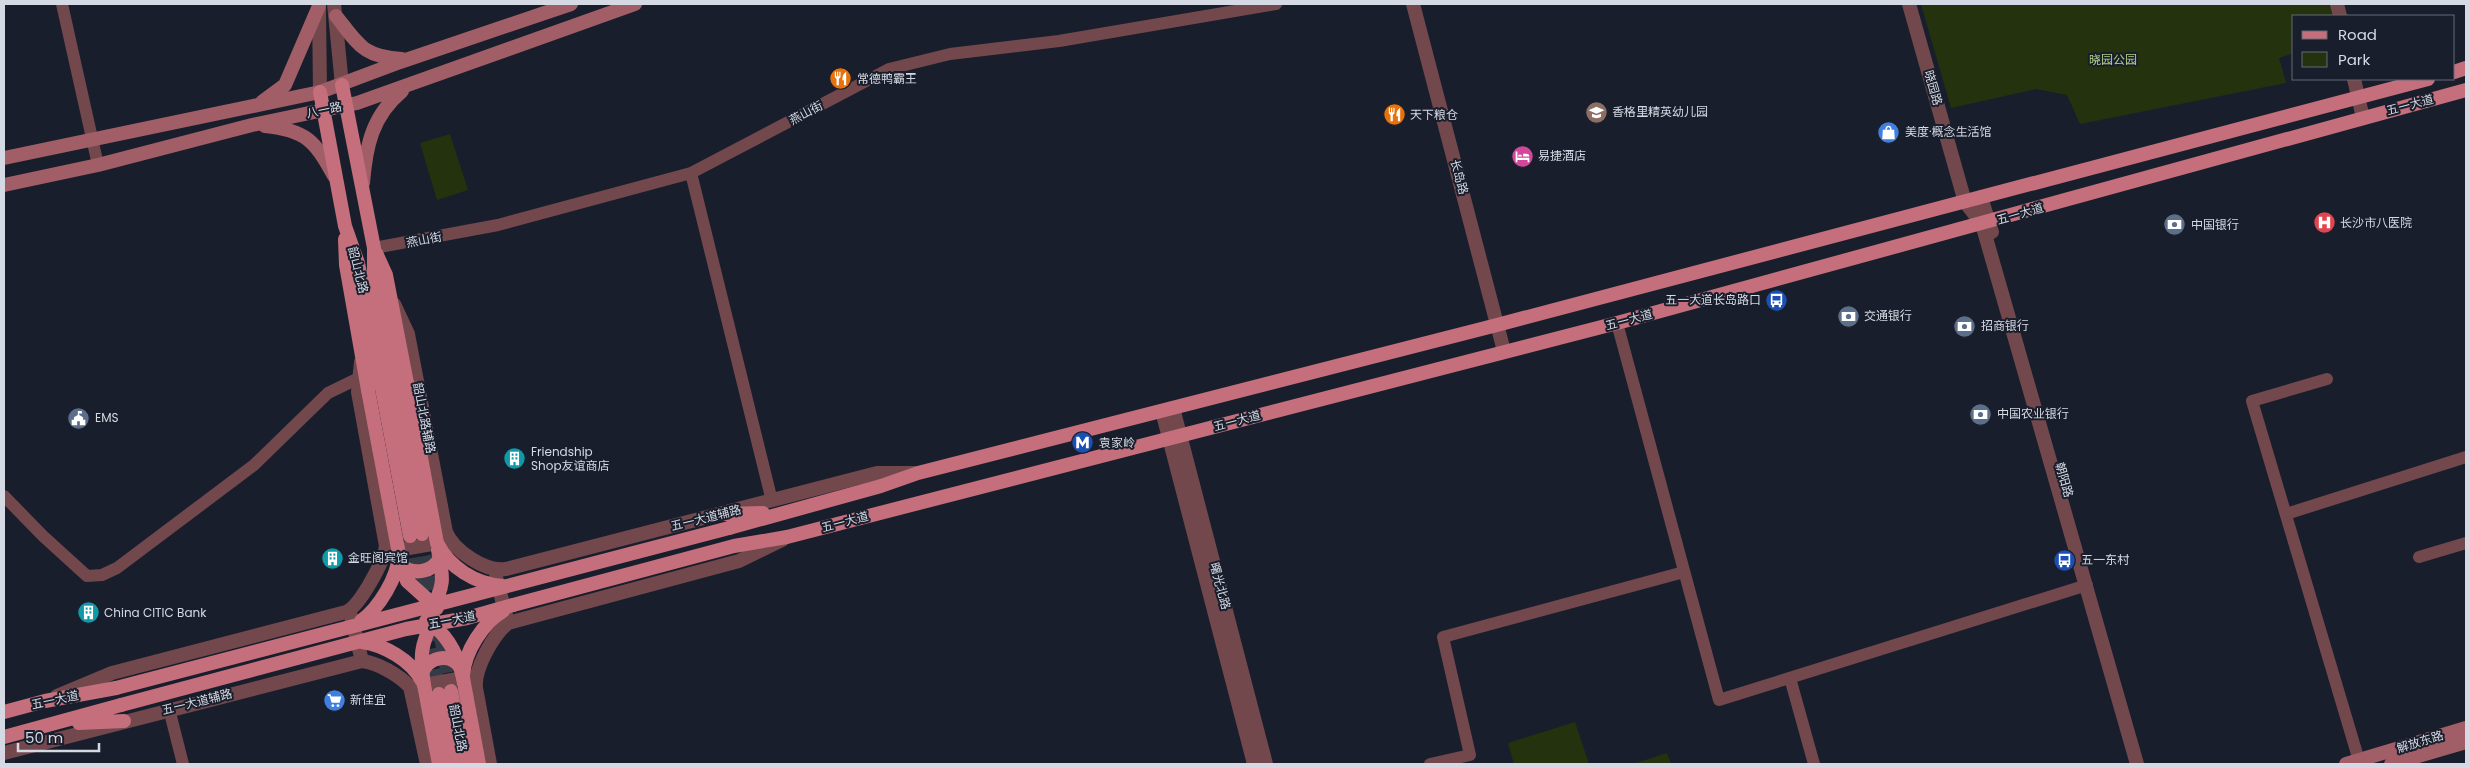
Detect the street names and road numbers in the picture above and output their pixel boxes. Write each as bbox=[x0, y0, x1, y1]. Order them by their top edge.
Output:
street label: 晓园路 bbox=[1920, 68, 1947, 108]
street label: 五一大道 bbox=[2384, 90, 2435, 119]
street label: 八一路 bbox=[305, 97, 343, 122]
street label: 燕山街 bbox=[786, 97, 826, 129]
street label: 长岛路 bbox=[1447, 157, 1472, 196]
street label: 五一大道 bbox=[1994, 199, 2045, 228]
street label: 燕山街 bbox=[405, 228, 443, 251]
street label: 韶山北路 bbox=[344, 245, 373, 295]
street label: 五一大道 bbox=[1603, 305, 1654, 334]
street label: 韶山北路辅路 bbox=[409, 381, 440, 455]
street label: 五一大道 bbox=[1211, 406, 1262, 435]
street label: 朝阳路 bbox=[2051, 460, 2078, 500]
street label: 五一大道辅路 bbox=[669, 501, 743, 534]
street label: 五一大道 bbox=[819, 507, 870, 536]
street label: 曙光北路 bbox=[1206, 560, 1235, 611]
street label: 五一大道 bbox=[427, 607, 477, 632]
street label: 五一大道辅路 bbox=[160, 685, 234, 718]
street label: 五一大道 bbox=[30, 686, 80, 713]
street label: 韶山北路 bbox=[446, 703, 471, 753]
street label: 解放东路 bbox=[2394, 726, 2445, 757]

